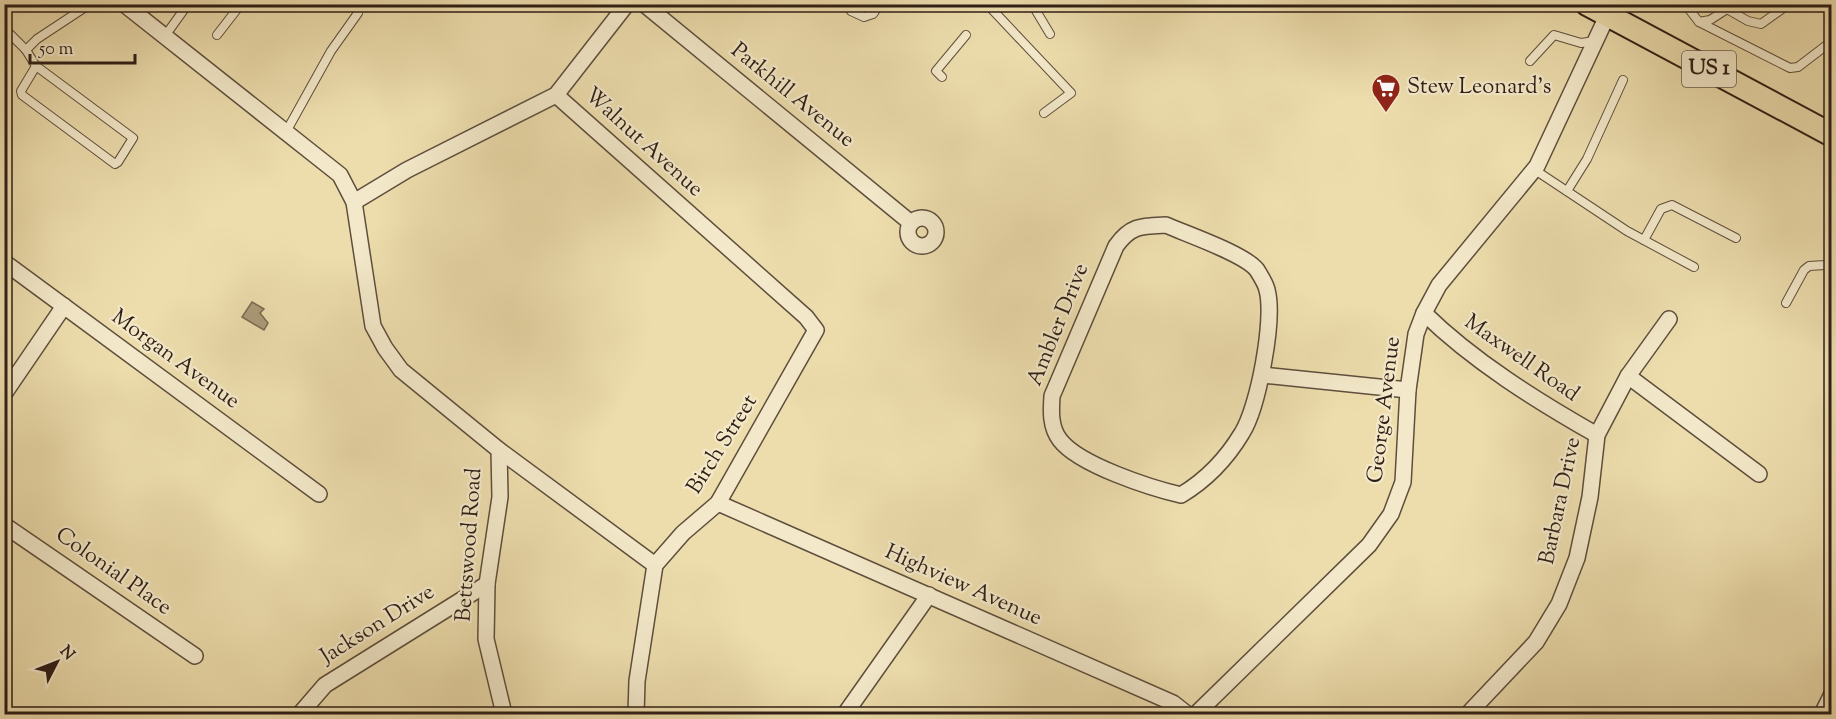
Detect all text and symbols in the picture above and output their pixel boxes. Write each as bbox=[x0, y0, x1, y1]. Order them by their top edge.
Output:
scale bar bbox=[30, 27, 135, 65]
street label: Parkhill Avenue bbox=[723, 36, 861, 156]
text: 50 m bbox=[38, 37, 74, 63]
road number: US 1 bbox=[1682, 51, 1736, 87]
supermarket icon: Stew Leonard's bbox=[1370, 72, 1402, 114]
place label: Stew Leonard's bbox=[1407, 72, 1551, 104]
street label: Walnut Avenue bbox=[576, 81, 710, 205]
street label: Ambler Drive bbox=[1020, 259, 1098, 391]
street label: Morgan Avenue bbox=[104, 302, 246, 418]
street label: Maxwell Road bbox=[1457, 307, 1585, 411]
street label: George Avenue bbox=[1360, 335, 1410, 485]
street label: Birch Street bbox=[680, 388, 767, 501]
street label: Barbara Drive bbox=[1532, 434, 1590, 568]
street label: Bettswood Road bbox=[449, 467, 491, 623]
street label: Colonial Place bbox=[48, 520, 178, 624]
street label: Highview Avenue bbox=[879, 537, 1047, 635]
street label: Jackson Drive bbox=[314, 577, 441, 673]
north arrow bbox=[27, 632, 87, 692]
text: N bbox=[53, 641, 79, 666]

